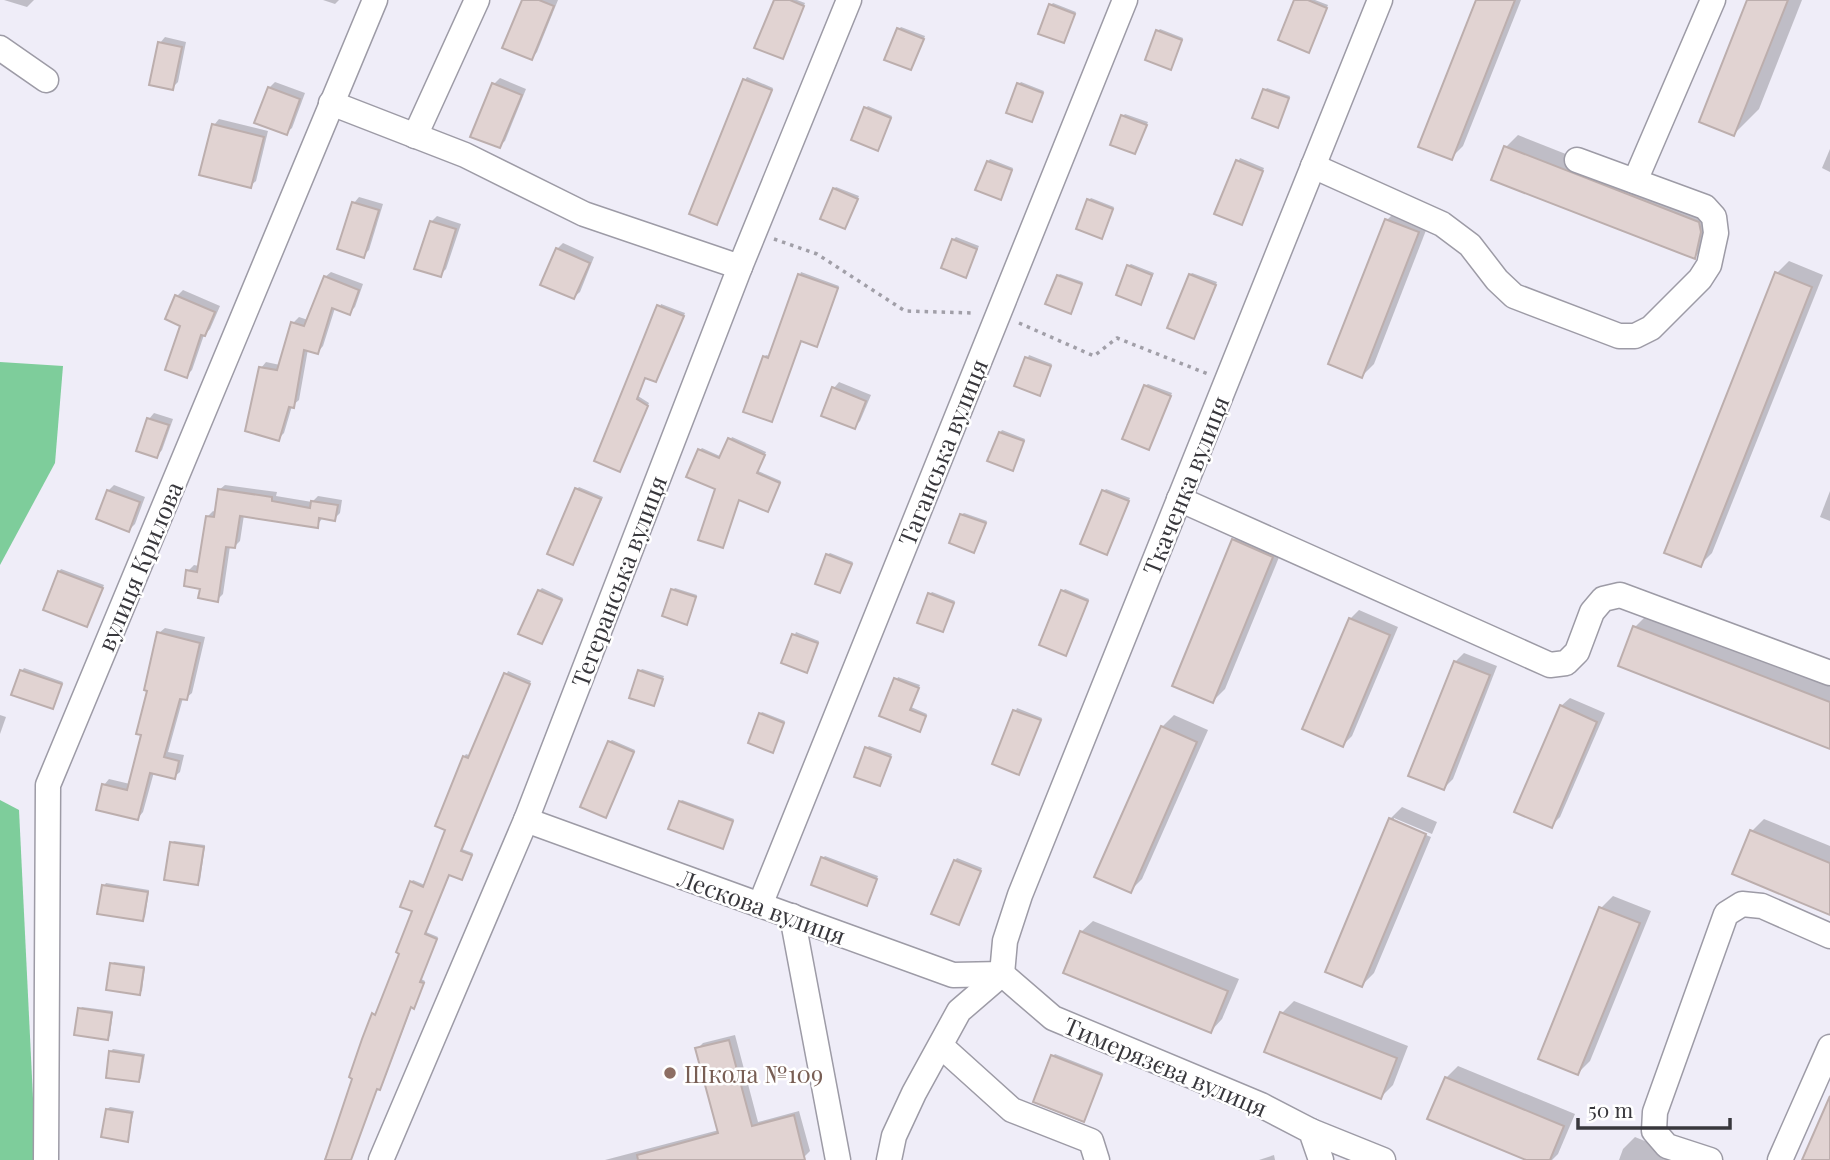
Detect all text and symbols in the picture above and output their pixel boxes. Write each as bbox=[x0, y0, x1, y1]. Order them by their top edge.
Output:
street label: Таганська вулиця bbox=[890, 354, 994, 550]
street label: Ткаченка вулиця bbox=[1135, 391, 1236, 579]
street label: Тегеранська вулиця bbox=[563, 470, 673, 691]
street label: вулиця Крилова bbox=[89, 476, 189, 656]
street label: Лескова вулиця bbox=[673, 861, 850, 951]
street label: Тимерязєва вулиця bbox=[1059, 1009, 1273, 1123]
place label: Школа №109 bbox=[684, 1057, 823, 1089]
marker: Школа №109 bbox=[662, 1065, 678, 1081]
scale bar bbox=[1578, 1086, 1730, 1130]
text: 50 m bbox=[1588, 1095, 1634, 1123]

